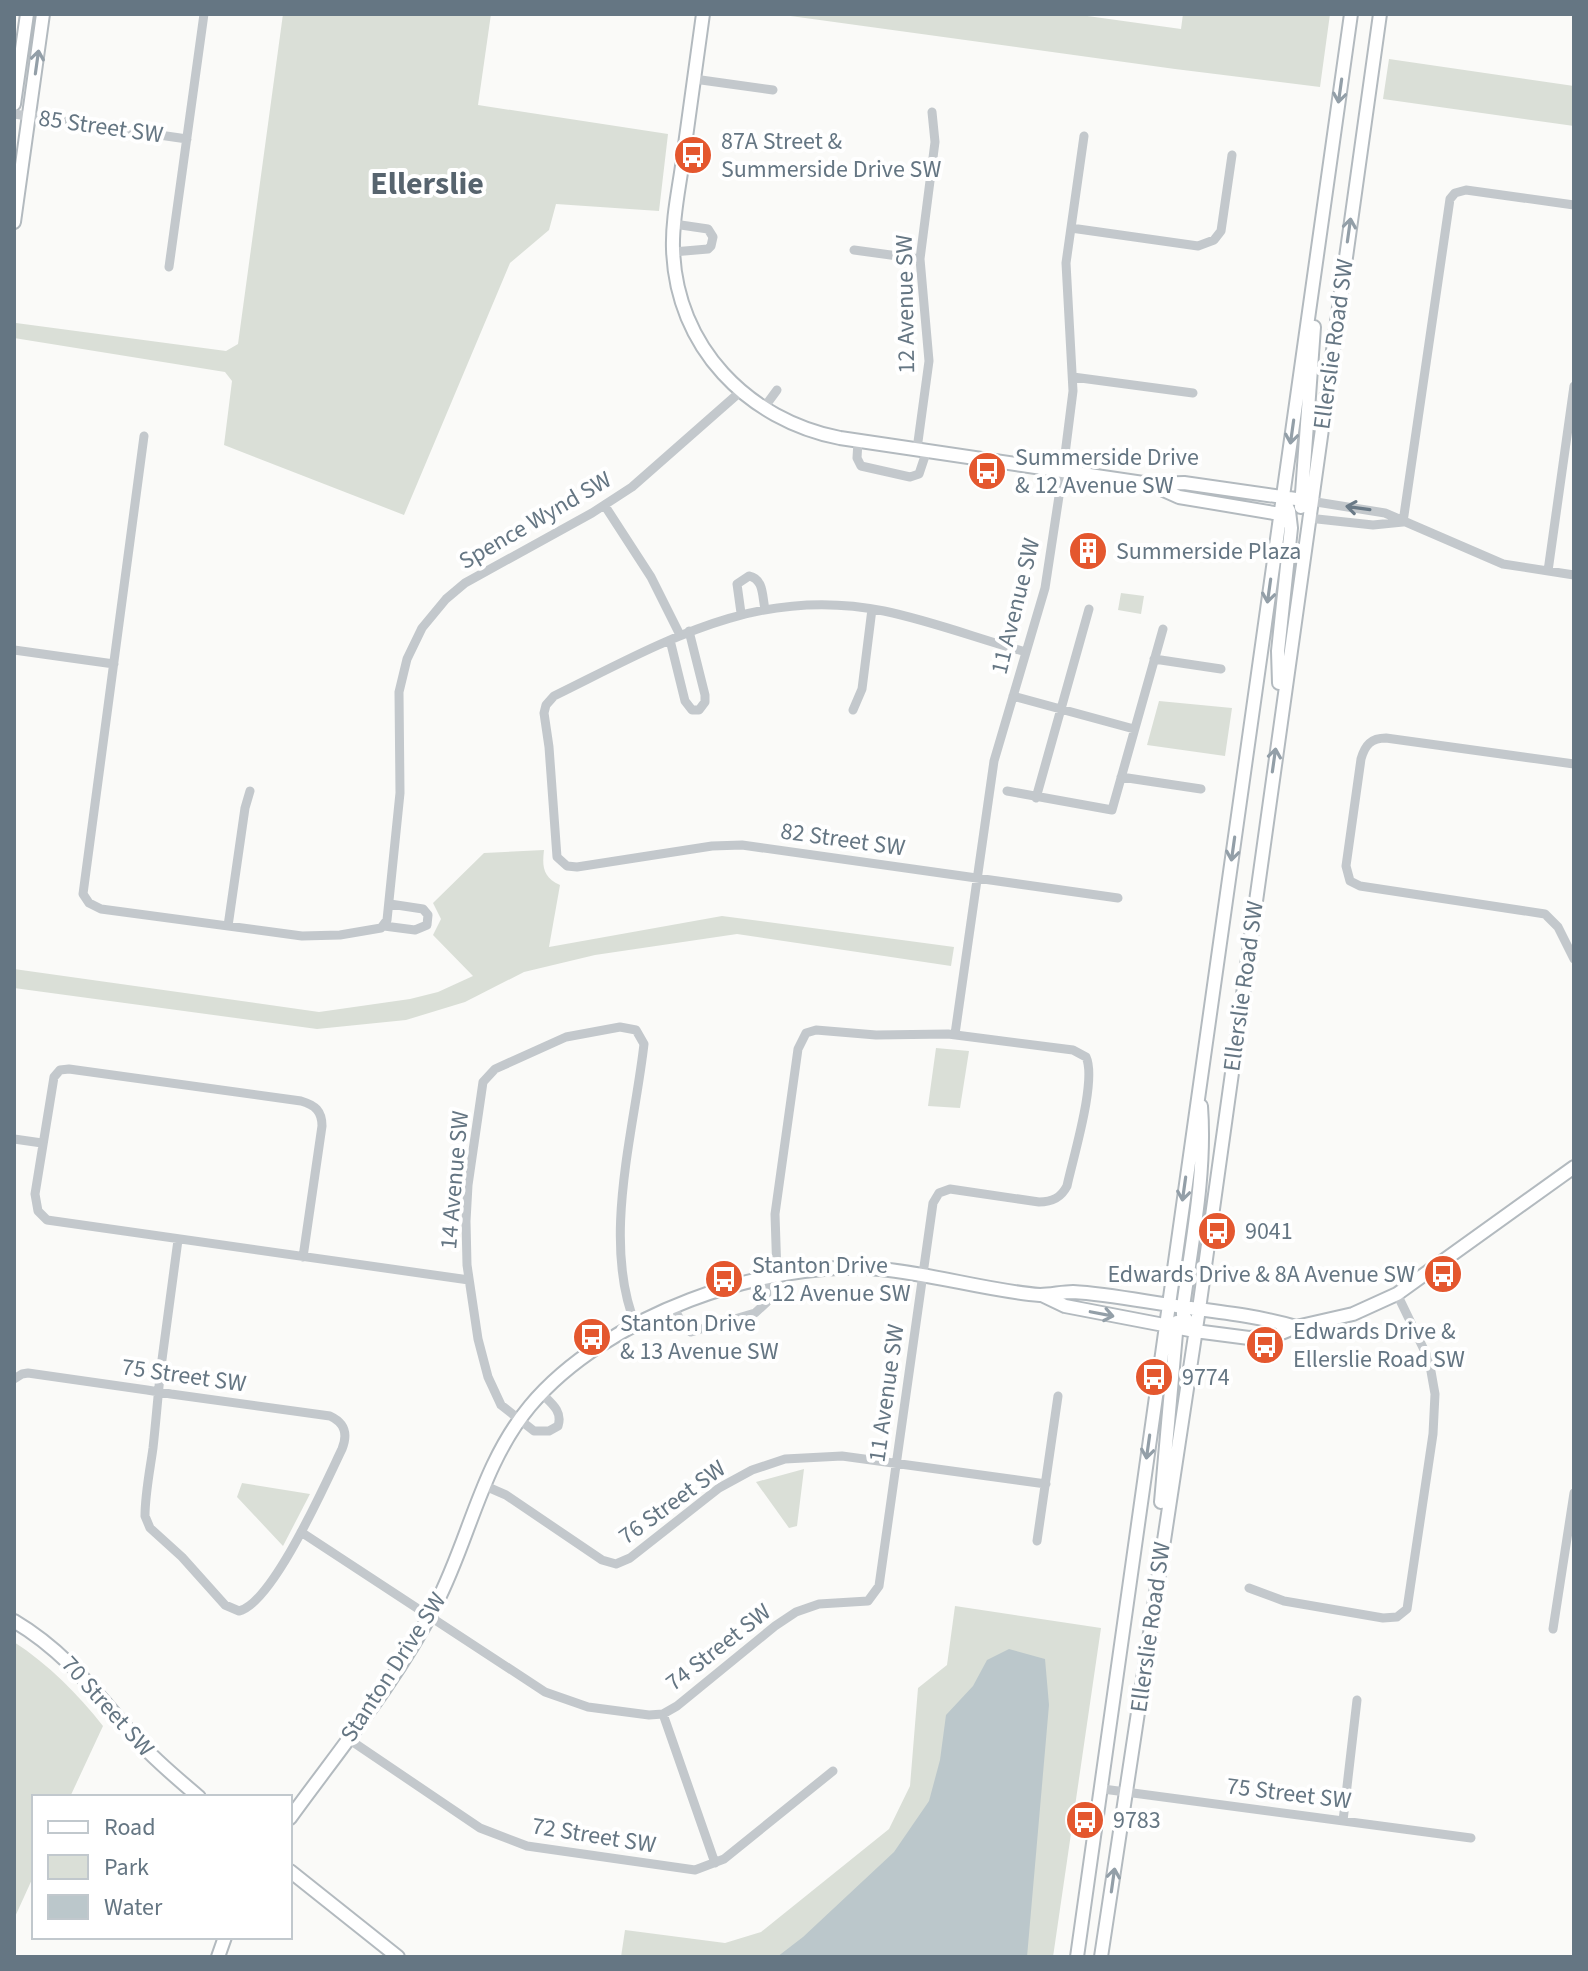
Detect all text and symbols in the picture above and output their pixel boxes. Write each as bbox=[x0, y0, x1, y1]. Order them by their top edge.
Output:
one-way arrow bbox=[30, 50, 45, 75]
one-way arrow bbox=[1332, 78, 1347, 103]
street label: 85 Street SW bbox=[36, 100, 166, 153]
place label: 87A Street & Summerside Drive SW bbox=[721, 124, 941, 187]
bus stop icon: 87A Street & Summerside Drive SW bbox=[672, 134, 714, 176]
district label: Ellerslie bbox=[370, 161, 484, 207]
one-way arrow bbox=[1342, 218, 1357, 243]
street label: 12 Avenue SW bbox=[887, 234, 924, 374]
street label: Ellerslie Road SW bbox=[1304, 256, 1363, 432]
one-way arrow bbox=[1284, 419, 1299, 444]
place label: Summerside Drive & 12 Avenue SW bbox=[1015, 440, 1199, 503]
bus stop icon: Summerside Drive & 12 Avenue SW bbox=[966, 450, 1008, 492]
street label: Spence Wynd SW bbox=[452, 462, 618, 578]
one-way arrow bbox=[1346, 500, 1371, 515]
building icon: Summerside Plaza bbox=[1067, 530, 1109, 572]
street label: 11 Avenue SW bbox=[982, 534, 1049, 678]
place label: Summerside Plaza bbox=[1116, 534, 1301, 569]
one-way arrow bbox=[1261, 578, 1276, 604]
one-way arrow bbox=[1267, 747, 1282, 774]
street label: 82 Street SW bbox=[778, 813, 908, 866]
one-way arrow bbox=[1225, 835, 1240, 862]
street label: Ellerslie Road SW bbox=[1214, 898, 1273, 1074]
street label: 14 Avenue SW bbox=[431, 1109, 478, 1251]
one-way arrow bbox=[1176, 1176, 1191, 1202]
bus stop icon: 9041 bbox=[1196, 1210, 1238, 1252]
place label: 9041 bbox=[1245, 1214, 1293, 1249]
place label: Stanton Drive & 12 Avenue SW bbox=[752, 1248, 911, 1311]
bus stop icon: Edwards Drive & 8A Avenue SW bbox=[1422, 1253, 1464, 1295]
place label: Edwards Drive & 8A Avenue SW bbox=[1107, 1257, 1415, 1292]
bus stop icon: Stanton Drive & 12 Avenue SW bbox=[703, 1258, 745, 1300]
place label: Stanton Drive & 13 Avenue SW bbox=[620, 1306, 779, 1369]
one-way arrow bbox=[1089, 1307, 1115, 1322]
place label: Edwards Drive & Ellerslie Road SW bbox=[1293, 1314, 1465, 1377]
bus stop icon: Stanton Drive & 13 Avenue SW bbox=[571, 1316, 613, 1358]
street label: 11 Avenue SW bbox=[859, 1322, 914, 1464]
bus stop icon: Edwards Drive & Ellerslie Road SW bbox=[1244, 1324, 1286, 1366]
street label: 75 Street SW bbox=[119, 1349, 249, 1402]
bus stop icon: 9774 bbox=[1133, 1356, 1175, 1398]
place label: 9774 bbox=[1182, 1360, 1230, 1395]
one-way arrow bbox=[1140, 1434, 1155, 1459]
street label: 76 Street SW bbox=[611, 1451, 733, 1553]
street label: Ellerslie Road SW bbox=[1121, 1539, 1180, 1715]
street label: Stanton Drive SW bbox=[332, 1585, 455, 1749]
street label: 74 Street SW bbox=[658, 1595, 779, 1700]
street label: 70 Street SW bbox=[53, 1648, 163, 1765]
street label: 75 Street SW bbox=[1225, 1768, 1353, 1819]
legend bbox=[32, 1795, 292, 1939]
bus stop icon: 9783 bbox=[1064, 1799, 1106, 1841]
place label: 9783 bbox=[1113, 1803, 1161, 1838]
street label: 72 Street SW bbox=[529, 1808, 659, 1863]
text: Road bbox=[104, 1810, 156, 1845]
text: Park bbox=[104, 1850, 149, 1885]
one-way arrow bbox=[1106, 1868, 1121, 1893]
text: Water bbox=[104, 1890, 163, 1925]

